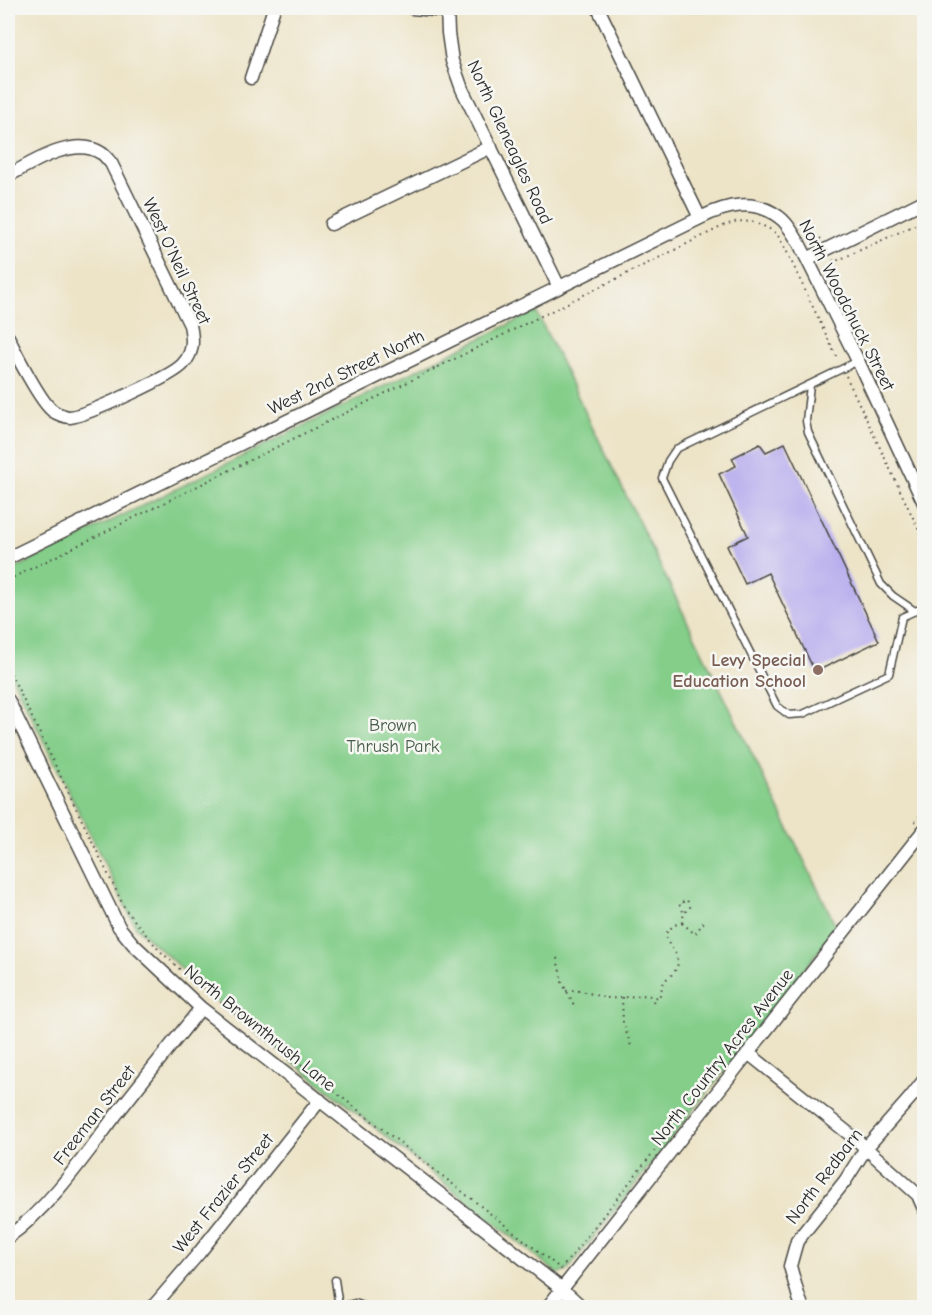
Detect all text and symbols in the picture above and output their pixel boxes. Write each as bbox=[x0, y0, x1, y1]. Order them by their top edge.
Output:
street label: North Gleneagles Road bbox=[462, 57, 557, 227]
street label: West O'Neil Street bbox=[138, 195, 215, 329]
street label: North Woodchuck Street bbox=[794, 216, 899, 395]
street label: West 2nd Street North bbox=[265, 325, 428, 419]
place label: Levy Special Education School bbox=[673, 650, 806, 692]
marker: Levy Special Education School bbox=[811, 663, 825, 677]
park label: Brown Thrush Park bbox=[346, 715, 440, 757]
street label: North Brownthrush Lane bbox=[180, 961, 340, 1096]
street label: North Country Acres Avenue bbox=[647, 965, 798, 1150]
street label: Freeman Street bbox=[49, 1061, 140, 1169]
street label: North Redbarn bbox=[782, 1124, 867, 1228]
street label: West Frazier Street bbox=[169, 1129, 279, 1257]

